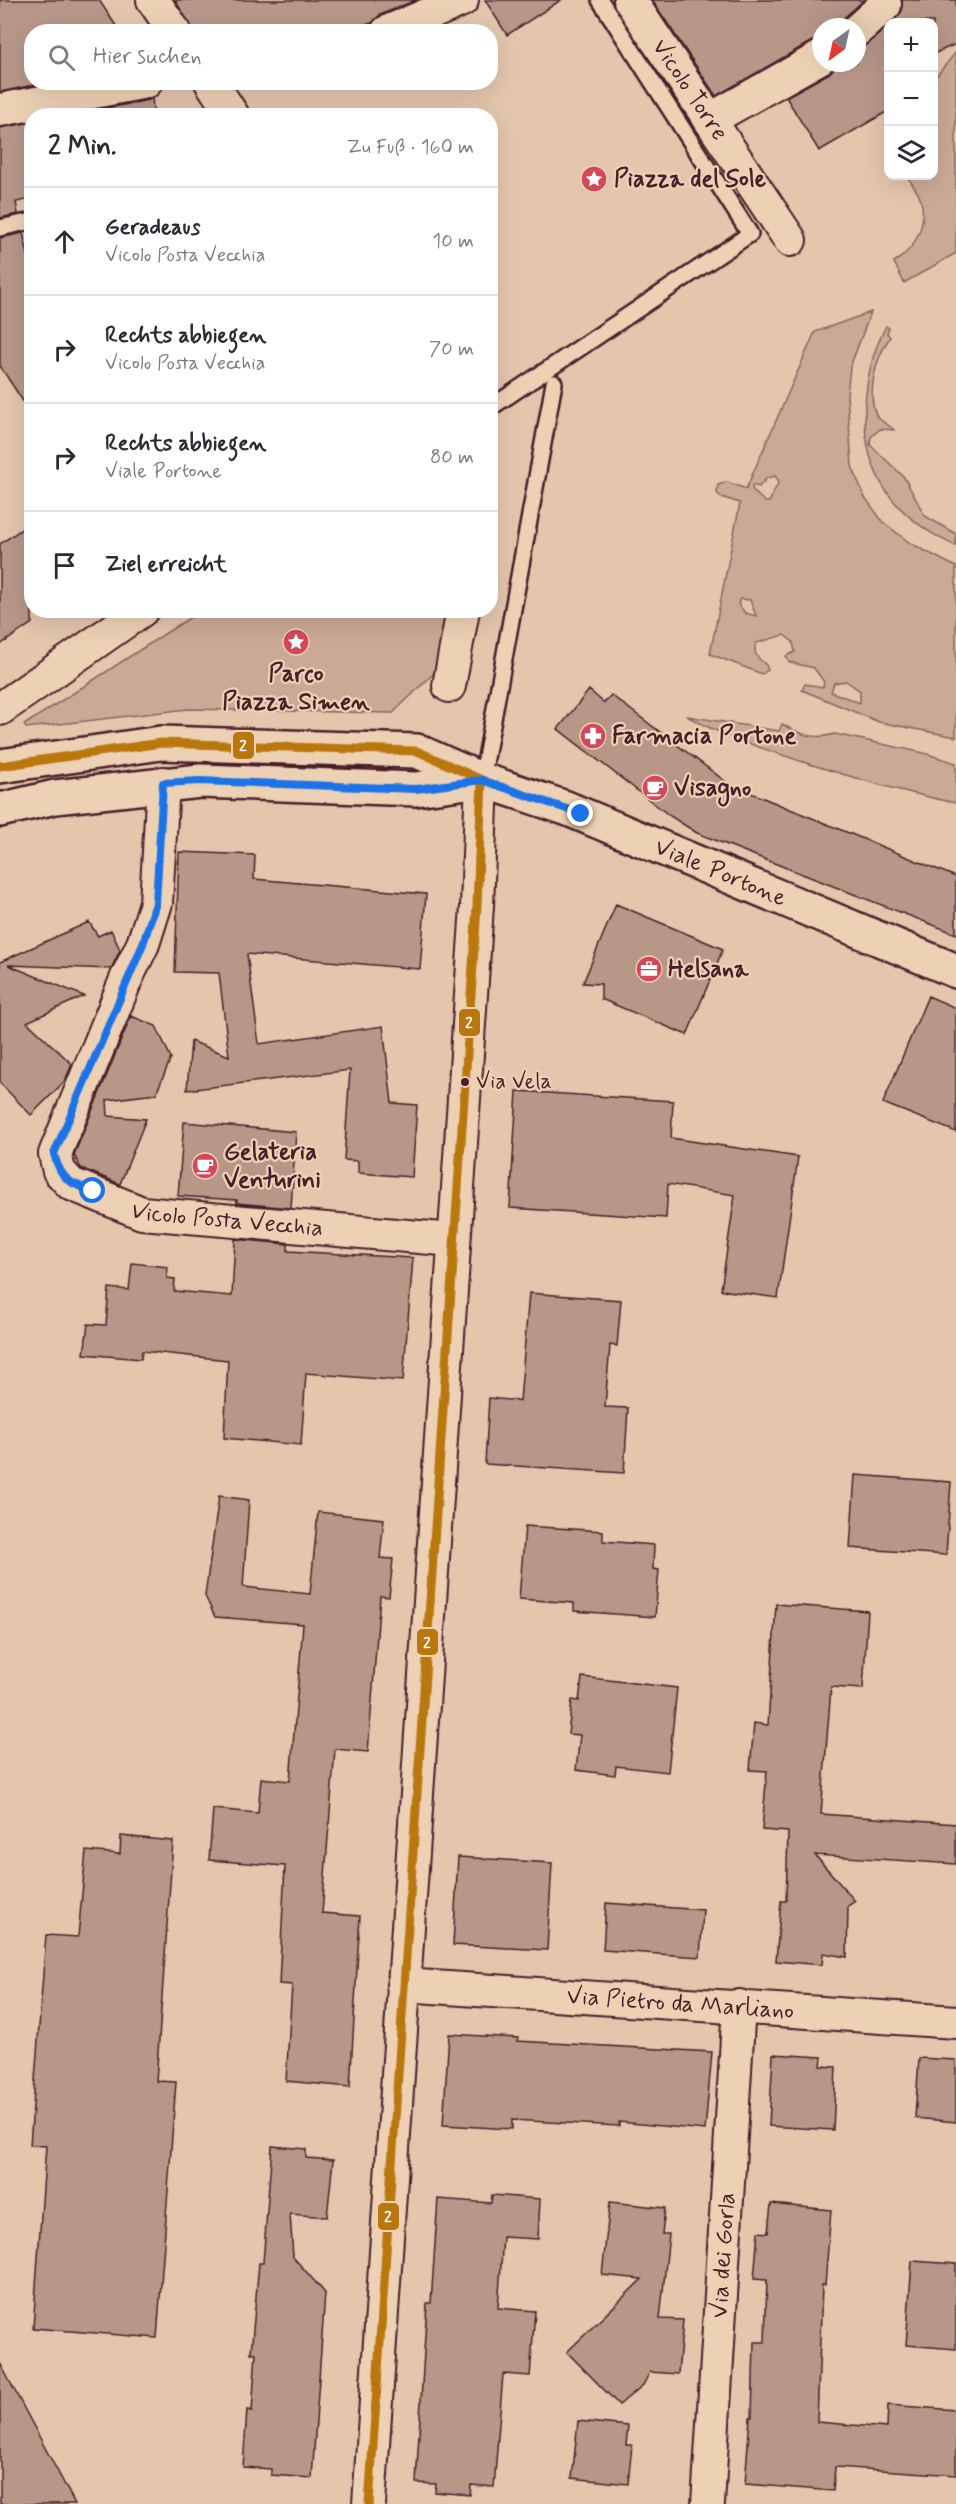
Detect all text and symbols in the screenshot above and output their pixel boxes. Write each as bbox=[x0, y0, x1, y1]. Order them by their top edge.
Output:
north arrow bbox=[812, 18, 866, 72]
map controls bbox=[884, 18, 938, 180]
button: + bbox=[884, 18, 938, 72]
search box bbox=[24, 24, 498, 90]
street label: Vicolo Torre bbox=[645, 33, 735, 147]
icon: search bbox=[45, 41, 78, 74]
text: Hier suchen bbox=[93, 43, 202, 71]
button: − bbox=[884, 72, 938, 126]
button: layers bbox=[884, 126, 938, 180]
text: 2 Min. bbox=[48, 130, 116, 164]
text: Zu Fuß · 160 m bbox=[347, 134, 474, 161]
place icon: Piazza del Sole bbox=[579, 164, 609, 194]
place label: Piazza del Sole bbox=[614, 164, 767, 195]
text: Geradeaus bbox=[105, 214, 200, 242]
icon: ahead bbox=[48, 225, 81, 258]
text: 10 m bbox=[432, 228, 474, 255]
text: Vicolo Posta Vecchia bbox=[105, 242, 266, 269]
text: Rechts abbiegen bbox=[105, 322, 266, 350]
icon: right bbox=[48, 333, 81, 366]
text: 70 m bbox=[429, 336, 474, 363]
text: Vicolo Posta Vecchia bbox=[105, 350, 266, 377]
text: Rechts abbiegen bbox=[105, 430, 266, 458]
icon: right bbox=[48, 441, 81, 474]
text: 80 m bbox=[430, 444, 474, 471]
text: Viale Portone bbox=[105, 458, 222, 485]
icon: arrive bbox=[48, 549, 81, 582]
text: Ziel erreicht bbox=[105, 551, 227, 579]
place icon: Parco Piazza Simen bbox=[281, 627, 311, 657]
place label: Parco Piazza Simen bbox=[222, 659, 370, 718]
pharmacy icon: Farmacia Portone bbox=[578, 721, 608, 751]
place label: Farmacia Portone bbox=[612, 721, 796, 752]
line badge: 2 bbox=[232, 731, 255, 760]
text: 2 bbox=[239, 736, 247, 757]
cafe icon: Visagno bbox=[640, 773, 670, 803]
place label: Visagno bbox=[674, 773, 751, 807]
route end bbox=[567, 800, 593, 826]
street label: Viale Portone bbox=[650, 831, 791, 914]
office icon: Helsana bbox=[634, 954, 664, 984]
place label: Helsana bbox=[668, 954, 749, 985]
line badge: 2 bbox=[458, 1008, 481, 1037]
text: 2 bbox=[465, 1013, 473, 1034]
place label: Via Vela bbox=[476, 1068, 552, 1096]
marker: Via Vela bbox=[459, 1076, 471, 1088]
place label: Gelateria Venturini bbox=[224, 1137, 321, 1196]
cafe icon: Gelateria Venturini bbox=[190, 1151, 220, 1181]
route start bbox=[79, 1177, 105, 1203]
street label: Vicolo Posta Vecchia bbox=[126, 1194, 324, 1244]
line badge: 2 bbox=[416, 1628, 439, 1656]
text: 2 bbox=[423, 1633, 431, 1654]
street label: Via Pietro da Marliano bbox=[566, 1980, 795, 2027]
street label: Via dei Gorla bbox=[704, 2192, 743, 2319]
line badge: 2 bbox=[377, 2202, 400, 2231]
text: 2 bbox=[384, 2207, 392, 2228]

